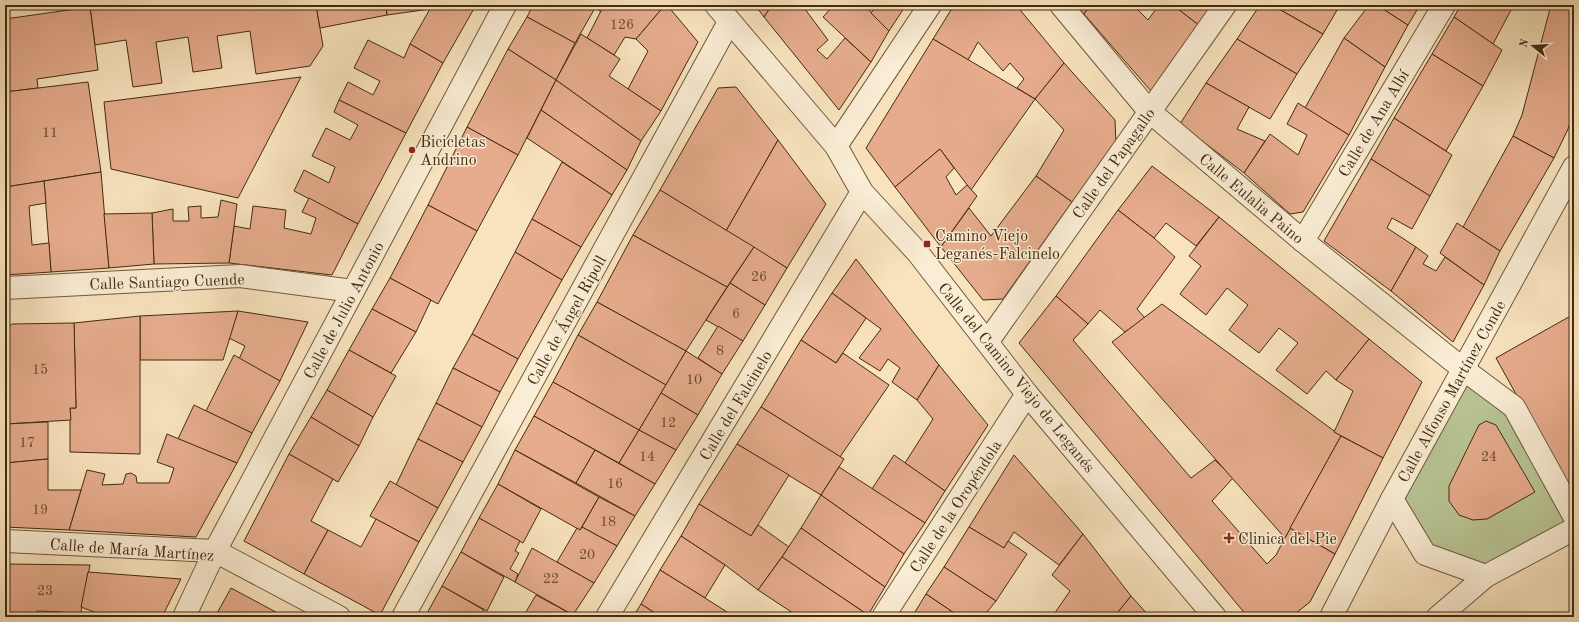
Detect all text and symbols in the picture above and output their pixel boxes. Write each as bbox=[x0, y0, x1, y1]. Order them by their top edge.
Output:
house number: 126 bbox=[610, 18, 634, 32]
north arrow bbox=[1513, 26, 1553, 66]
text: N bbox=[1518, 37, 1532, 49]
street label: Calle de Ana Albí bbox=[1337, 67, 1413, 180]
street label: Calle del Papagallo bbox=[1071, 106, 1159, 222]
house number: 11 bbox=[42, 126, 58, 140]
place label: Bicicletas Andrino bbox=[420, 135, 486, 169]
marker: Bicicletas Andrino bbox=[407, 145, 417, 155]
street label: Calle Eulalia Paino bbox=[1195, 151, 1306, 248]
place label: Camino Viejo Leganés-Falcinelo bbox=[935, 229, 1060, 263]
marker: Camino Viejo Leganés-Falcinelo bbox=[922, 239, 932, 249]
street label: Calle de Julio Antonio bbox=[302, 240, 388, 382]
street label: Calle de Ángel Ripoll bbox=[522, 251, 610, 389]
house number: 26 bbox=[751, 270, 767, 284]
street label: Calle Santiago Cuende bbox=[89, 272, 245, 294]
street label: Calle del Camino Viejo de Leganés bbox=[934, 280, 1097, 476]
street label: Calle Alfonso Martínez Conde bbox=[1396, 298, 1509, 486]
house number: 6 bbox=[732, 307, 740, 321]
house number: 8 bbox=[716, 344, 724, 358]
street label: Calle del Falcinelo bbox=[698, 348, 776, 464]
house number: 15 bbox=[32, 363, 48, 377]
house number: 10 bbox=[686, 373, 702, 387]
house number: 12 bbox=[660, 416, 676, 430]
house number: 17 bbox=[19, 436, 35, 450]
street label: Calle de la Oropéndola bbox=[908, 438, 1006, 576]
house number: 14 bbox=[639, 450, 655, 464]
house number: 24 bbox=[1481, 450, 1497, 464]
house number: 16 bbox=[607, 477, 623, 491]
house number: 19 bbox=[32, 503, 48, 517]
house number: 18 bbox=[600, 515, 616, 529]
marker: Clinica del Pie bbox=[1223, 532, 1235, 544]
place label: Clinica del Pie bbox=[1238, 532, 1337, 548]
street label: Calle de María Martínez bbox=[49, 537, 215, 565]
house number: 20 bbox=[579, 548, 595, 562]
house number: 22 bbox=[543, 572, 559, 586]
house number: 23 bbox=[37, 584, 53, 598]

